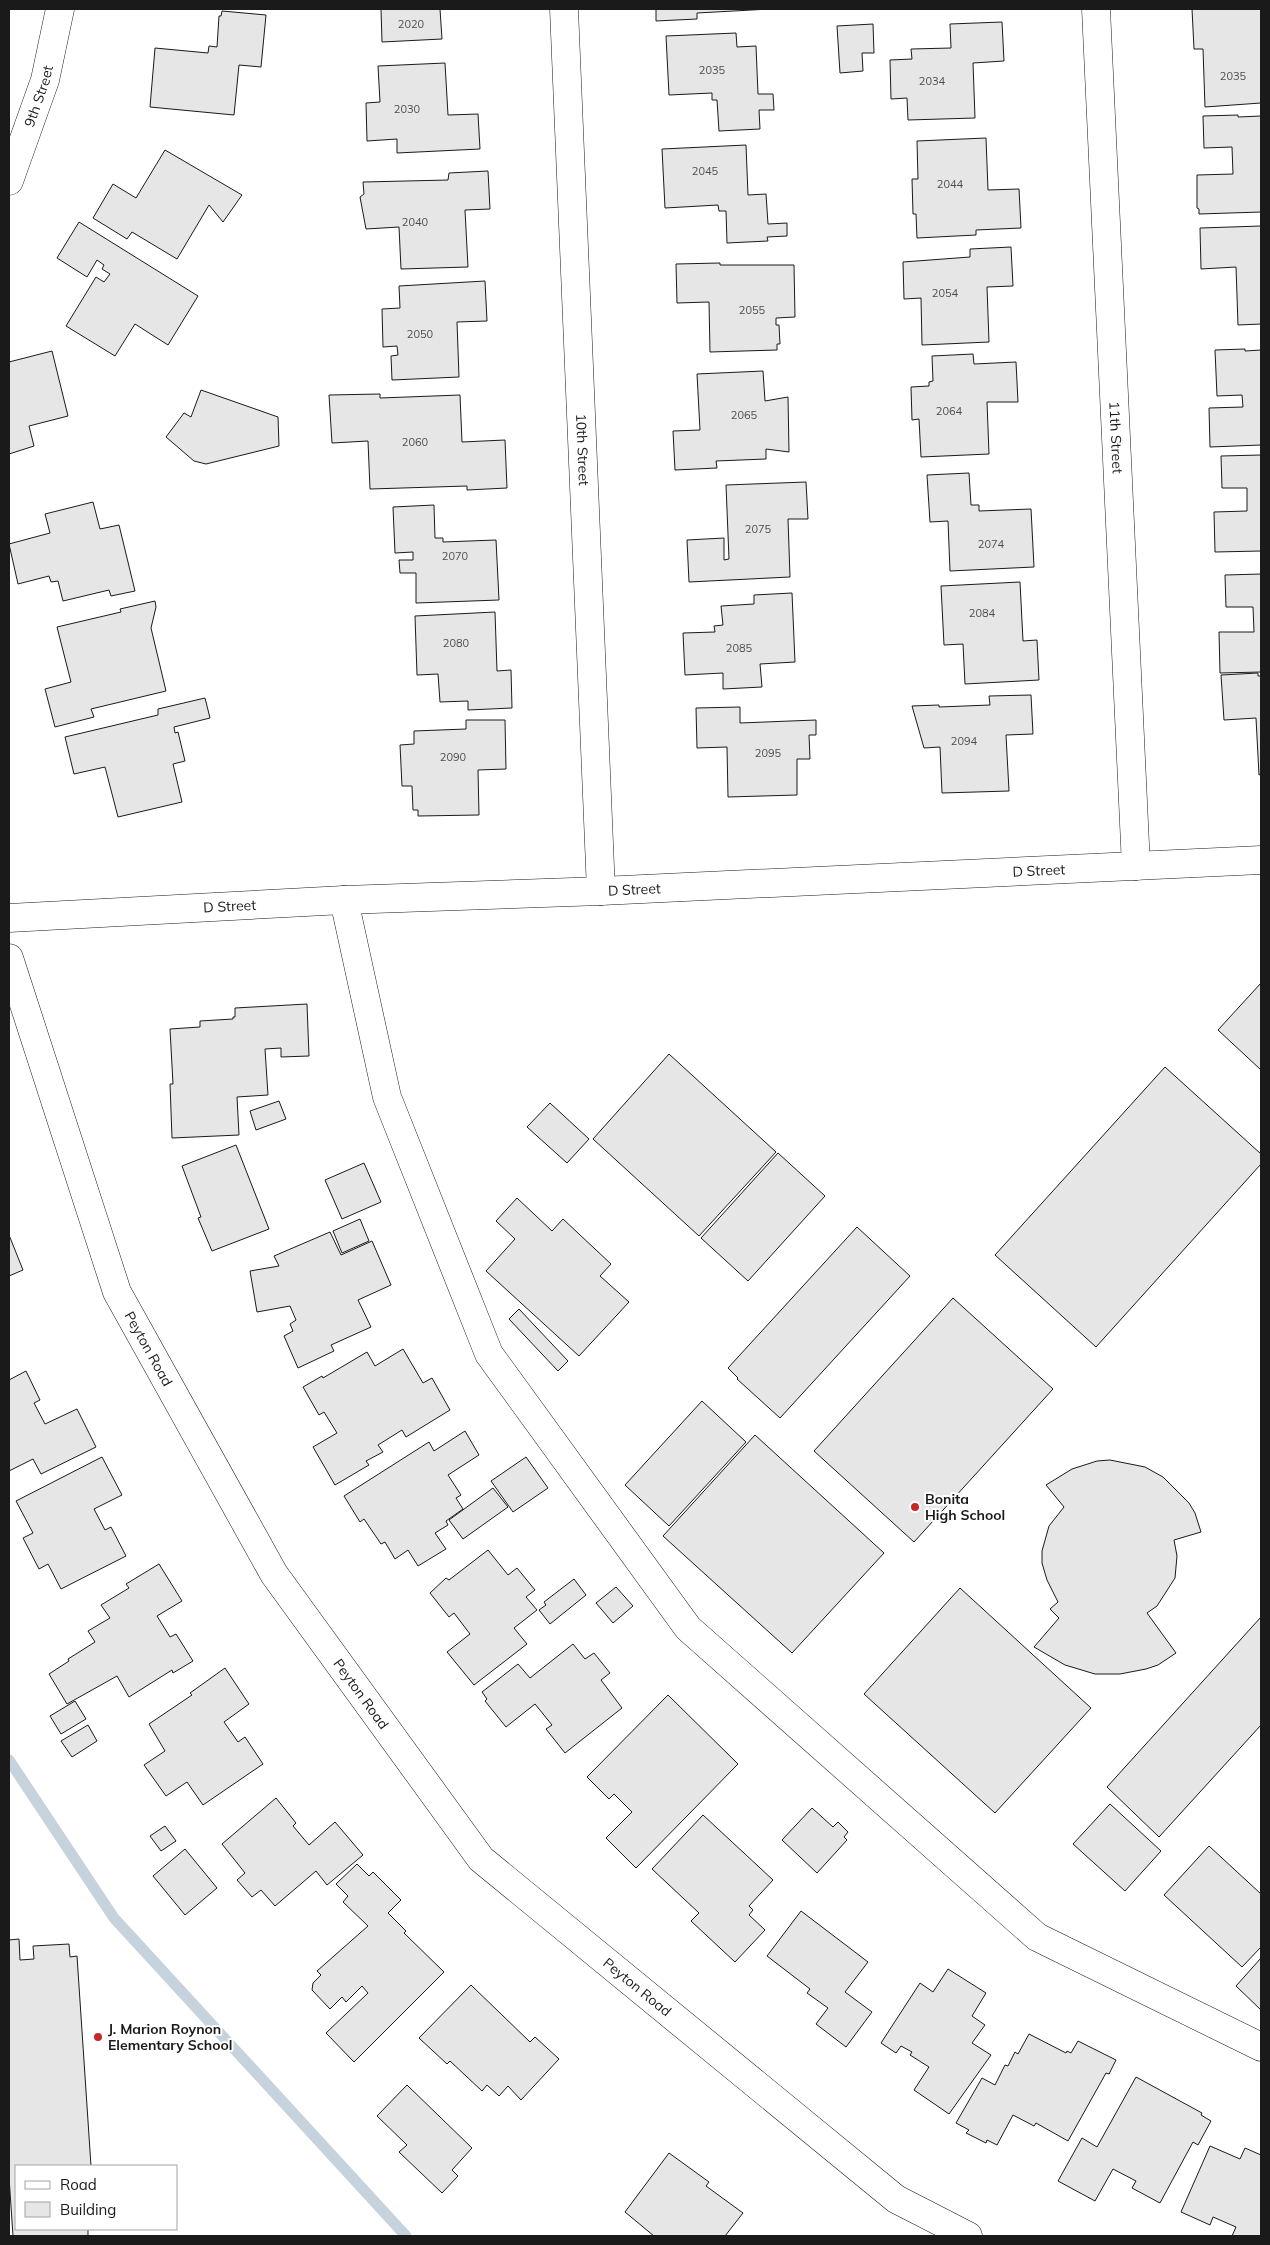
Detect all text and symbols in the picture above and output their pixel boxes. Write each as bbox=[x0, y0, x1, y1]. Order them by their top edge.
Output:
house number: 2020 bbox=[398, 17, 425, 31]
house number: 2035 bbox=[699, 63, 726, 77]
street label: 9th Street bbox=[20, 64, 57, 129]
house number: 2035 bbox=[1220, 69, 1247, 83]
house number: 2034 bbox=[919, 74, 946, 88]
house number: 2030 bbox=[394, 102, 421, 116]
house number: 2045 bbox=[692, 164, 719, 178]
house number: 2044 bbox=[937, 177, 964, 191]
house number: 2040 bbox=[402, 215, 429, 229]
house number: 2054 bbox=[932, 286, 959, 300]
house number: 2055 bbox=[739, 303, 766, 317]
house number: 2050 bbox=[407, 327, 434, 341]
street label: 11th Street bbox=[1105, 401, 1127, 474]
house number: 2064 bbox=[936, 404, 963, 418]
house number: 2065 bbox=[731, 408, 758, 422]
street label: 10th Street bbox=[572, 413, 593, 486]
house number: 2060 bbox=[402, 435, 429, 449]
house number: 2075 bbox=[745, 522, 772, 536]
house number: 2074 bbox=[978, 537, 1005, 551]
house number: 2070 bbox=[442, 549, 469, 563]
house number: 2084 bbox=[969, 606, 996, 620]
house number: 2080 bbox=[443, 636, 470, 650]
house number: 2085 bbox=[726, 641, 753, 655]
house number: 2094 bbox=[951, 734, 978, 748]
house number: 2095 bbox=[755, 746, 782, 760]
house number: 2090 bbox=[440, 750, 467, 764]
street label: D Street bbox=[1012, 860, 1066, 881]
street label: D Street bbox=[607, 879, 661, 900]
street label: D Street bbox=[203, 896, 257, 917]
street label: Peyton Road bbox=[121, 1308, 177, 1389]
place label: Bonita High School bbox=[925, 1490, 1005, 1524]
marker: Bonita High School bbox=[909, 1501, 921, 1513]
street label: Peyton Road bbox=[329, 1655, 393, 1733]
street label: Peyton Road bbox=[599, 1954, 675, 2020]
place label: J. Marion Roynon Elementary School bbox=[108, 2020, 232, 2054]
marker: J. Marion Roynon Elementary School bbox=[92, 2031, 104, 2043]
legend bbox=[15, 2165, 178, 2230]
text: Road bbox=[60, 2175, 97, 2194]
text: Building bbox=[60, 2200, 116, 2219]

